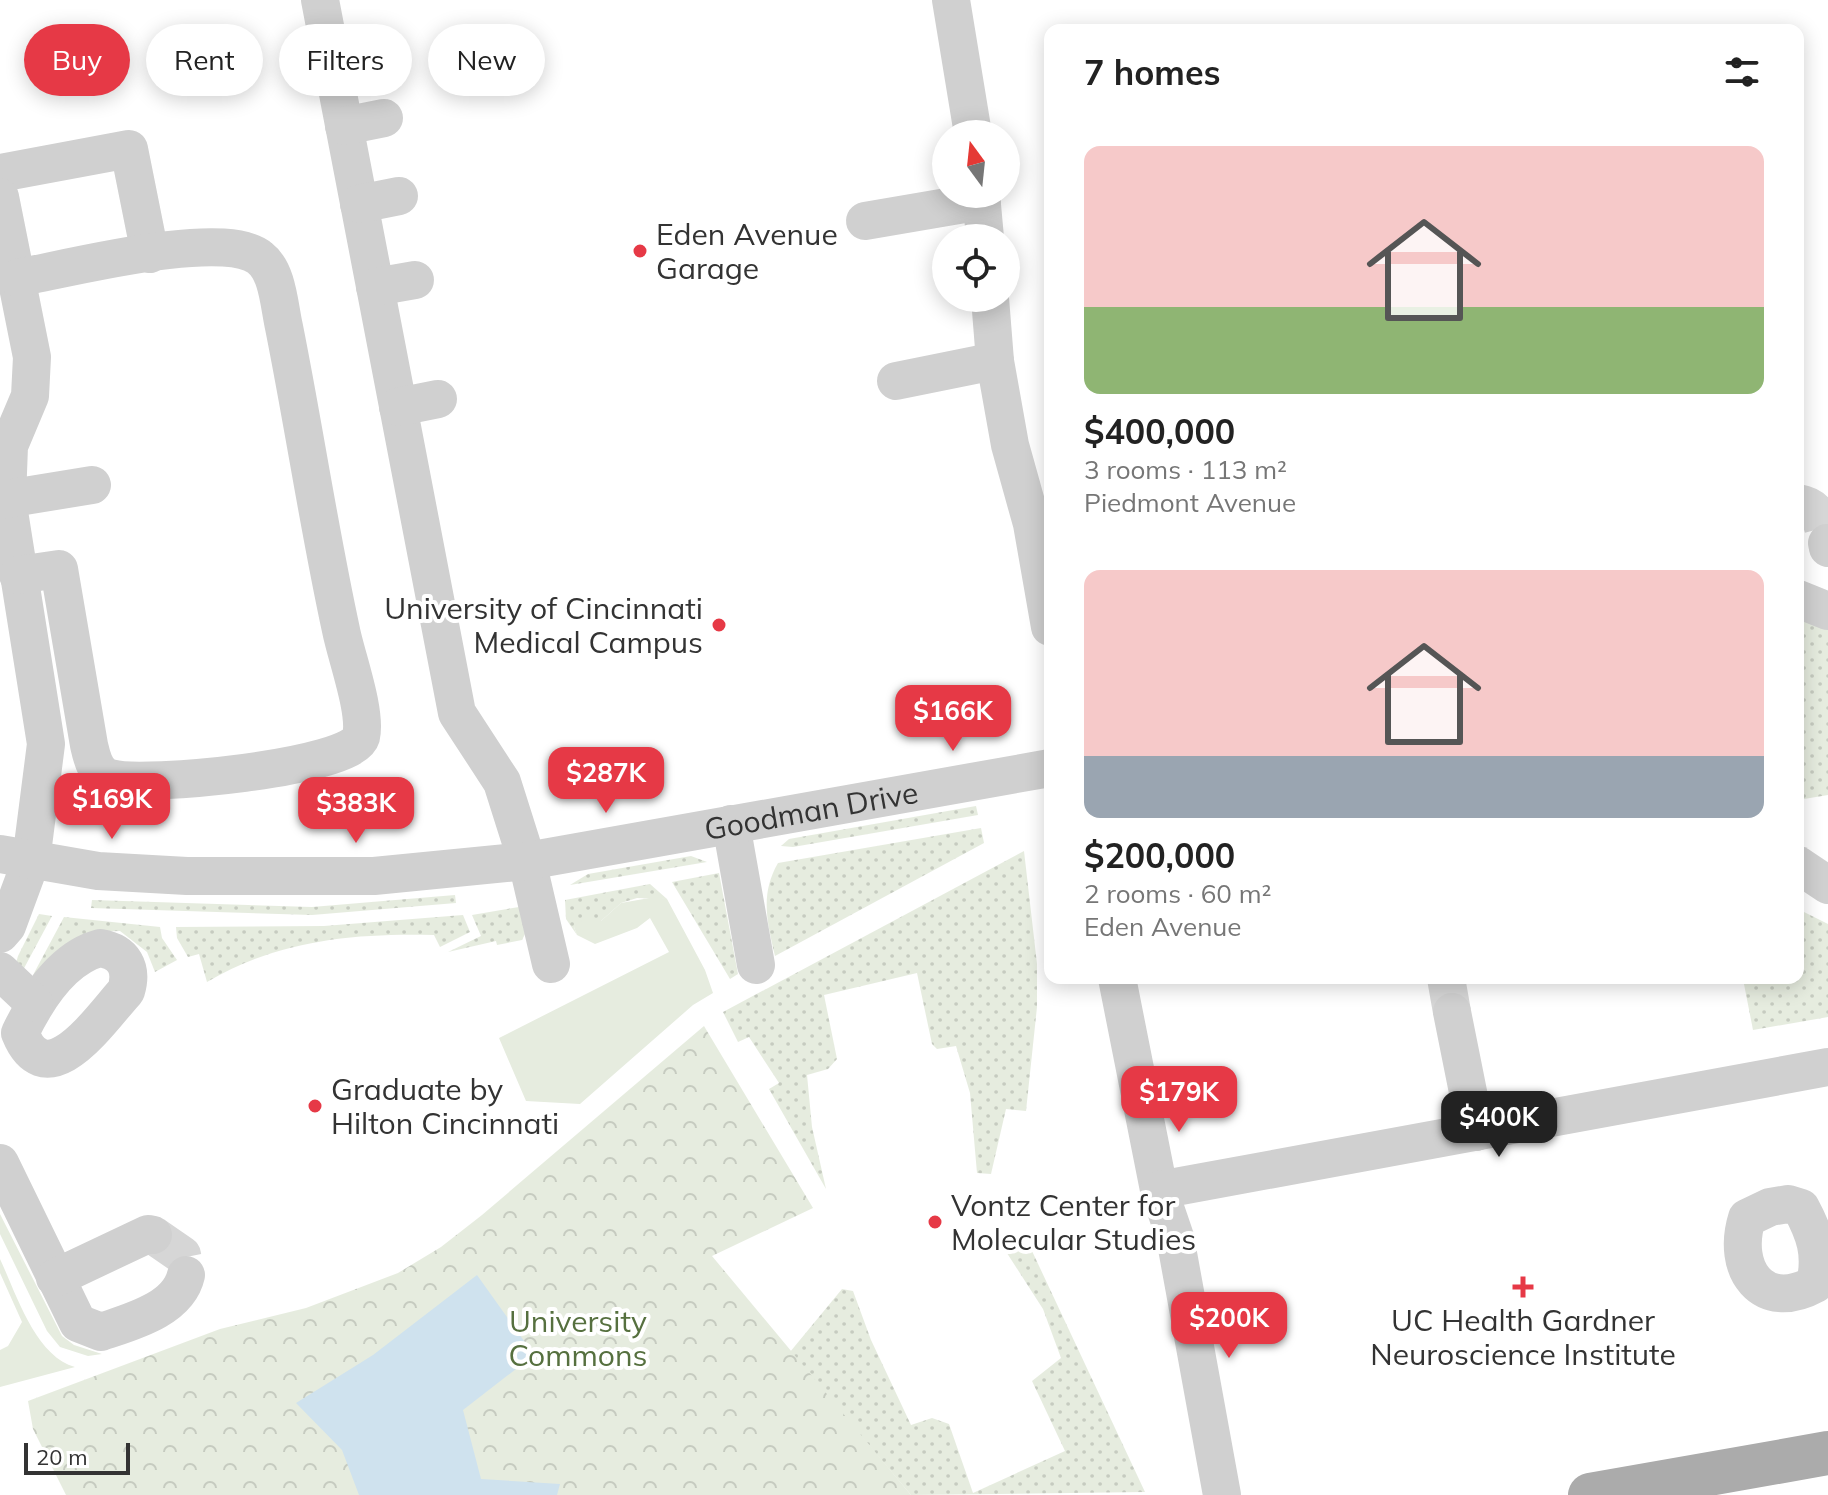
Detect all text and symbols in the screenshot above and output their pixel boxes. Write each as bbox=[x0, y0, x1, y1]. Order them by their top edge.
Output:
chip: Buy bbox=[24, 24, 130, 96]
chip: Rent bbox=[146, 24, 263, 96]
chip: Filters bbox=[279, 24, 412, 96]
chip: New bbox=[428, 24, 545, 96]
icon: filters bbox=[1720, 50, 1764, 94]
text: 7 homes bbox=[1084, 51, 1221, 94]
north arrow bbox=[932, 120, 1020, 208]
map controls bbox=[932, 120, 1020, 312]
icon: home bbox=[1352, 198, 1496, 342]
place label: Eden Avenue Garage bbox=[656, 215, 838, 287]
button: locate bbox=[932, 224, 1020, 312]
marker: Eden Avenue Garage bbox=[631, 242, 649, 260]
text: $400,000 bbox=[1084, 410, 1235, 453]
text: 3 rooms · 113 m² bbox=[1084, 453, 1287, 486]
text: Piedmont Avenue bbox=[1084, 486, 1296, 519]
place label: University of Cincinnati Medical Campus bbox=[384, 589, 703, 661]
marker: University of Cincinnati Medical Campus bbox=[710, 616, 728, 634]
icon: home bbox=[1352, 622, 1496, 766]
pin: $166K bbox=[897, 685, 1009, 753]
text: $166K bbox=[913, 694, 993, 727]
pin: $287K bbox=[550, 747, 662, 815]
text: $287K bbox=[566, 756, 646, 789]
pin: $169K bbox=[56, 773, 168, 841]
street label: Goodman Drive bbox=[701, 773, 921, 848]
pin: $383K bbox=[300, 777, 412, 845]
text: $169K bbox=[72, 782, 152, 815]
text: $383K bbox=[316, 786, 396, 819]
text: $200,000 bbox=[1084, 834, 1235, 877]
text: 2 rooms · 60 m² bbox=[1084, 877, 1271, 910]
text: Eden Avenue bbox=[1084, 910, 1242, 943]
pin: $179K bbox=[1123, 1066, 1235, 1134]
place label: Graduate by Hilton Cincinnati bbox=[331, 1070, 559, 1142]
text: $179K bbox=[1139, 1075, 1219, 1108]
pin: $400K bbox=[1443, 1091, 1555, 1159]
marker: Graduate by Hilton Cincinnati bbox=[306, 1097, 324, 1115]
text: $400K bbox=[1459, 1100, 1539, 1133]
place label: Vontz Center for Molecular Studies bbox=[951, 1186, 1196, 1258]
marker: Vontz Center for Molecular Studies bbox=[926, 1213, 944, 1231]
marker: UC Health Gardner Neuroscience Institute bbox=[1512, 1276, 1534, 1298]
pin: $200K bbox=[1173, 1292, 1285, 1360]
text: $200K bbox=[1189, 1301, 1269, 1334]
place label: UC Health Gardner Neuroscience Institute bbox=[1370, 1301, 1676, 1373]
park label: University Commons bbox=[509, 1302, 647, 1374]
scale bar bbox=[24, 1439, 130, 1475]
text: 20 m bbox=[36, 1443, 87, 1471]

